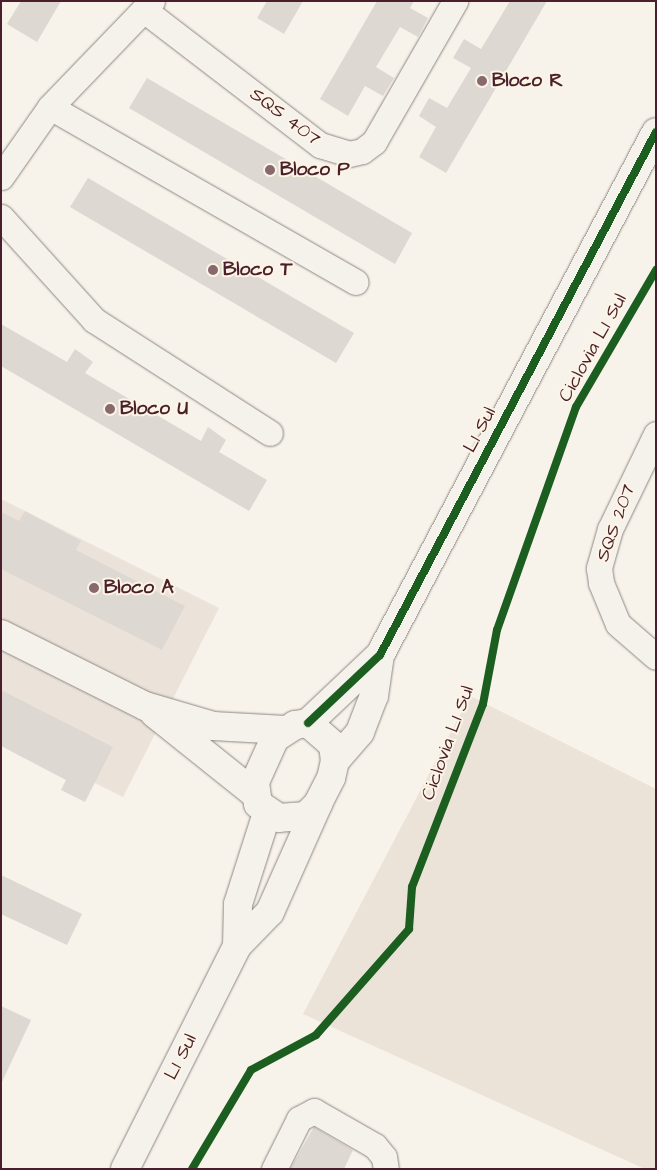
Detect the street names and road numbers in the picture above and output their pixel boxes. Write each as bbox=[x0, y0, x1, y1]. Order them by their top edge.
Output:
street label: SQS 407 bbox=[245, 83, 325, 151]
street label: Ciclovia L1 Sul bbox=[554, 290, 632, 406]
street label: L1 Sul bbox=[459, 403, 501, 457]
street label: SQS 207 bbox=[592, 481, 640, 565]
street label: Ciclovia L1 Sul bbox=[417, 683, 479, 803]
street label: L1 Sul bbox=[160, 1030, 202, 1084]

